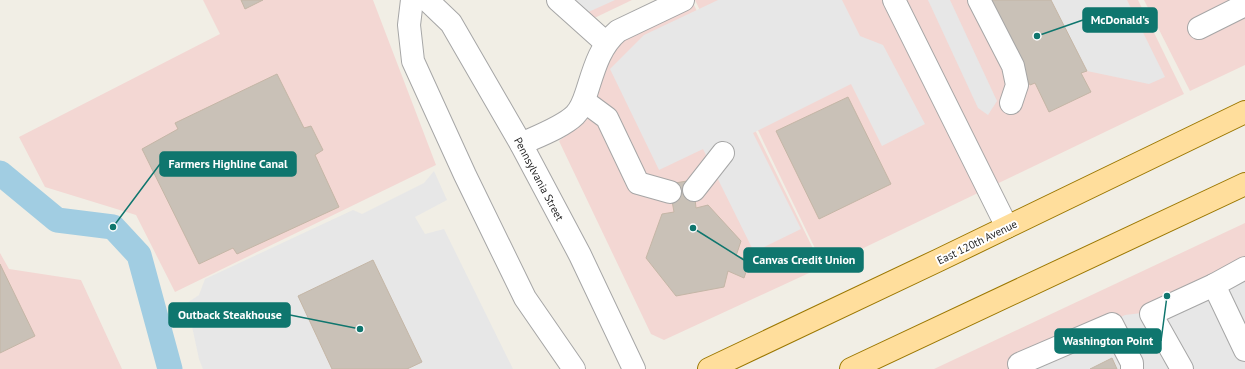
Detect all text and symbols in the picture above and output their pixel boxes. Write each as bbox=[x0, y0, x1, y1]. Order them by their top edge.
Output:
callout: McDonald's bbox=[1083, 8, 1157, 32]
text: McDonald's bbox=[1091, 12, 1149, 27]
street label: Pennsylvania Street bbox=[511, 135, 567, 223]
callout: Farmers Highline Canal bbox=[160, 152, 296, 176]
text: Farmers Highline Canal bbox=[168, 156, 288, 171]
street label: East 120th Avenue bbox=[935, 216, 1020, 267]
callout: Canvas Credit Union bbox=[744, 248, 863, 272]
text: Canvas Credit Union bbox=[753, 252, 855, 267]
callout: Outback Steakhouse bbox=[169, 303, 290, 327]
text: Outback Steakhouse bbox=[178, 307, 282, 322]
callout: Washington Point bbox=[1055, 329, 1161, 353]
text: Washington Point bbox=[1063, 333, 1154, 348]

